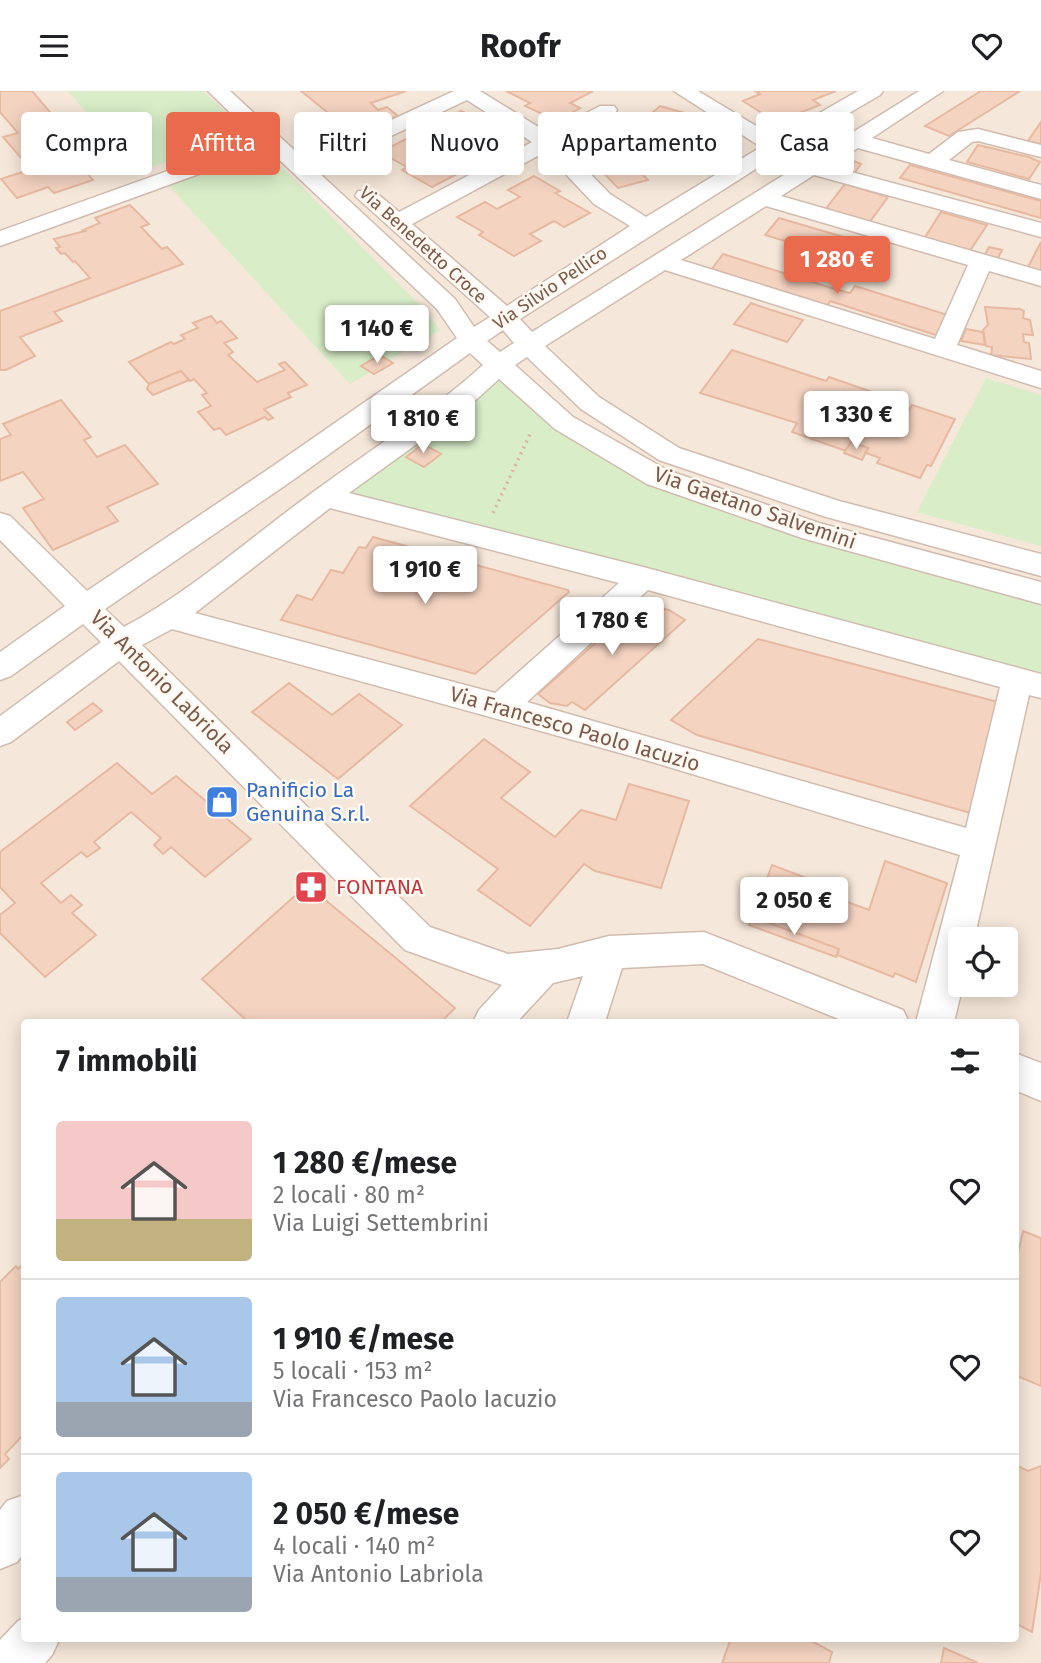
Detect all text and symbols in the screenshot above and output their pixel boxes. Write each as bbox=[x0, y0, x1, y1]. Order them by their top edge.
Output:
icon: menu bbox=[35, 27, 73, 65]
text: Roofr bbox=[480, 27, 561, 65]
icon: heart bbox=[968, 27, 1006, 65]
chip: Compra bbox=[21, 112, 152, 175]
chip: Affitta bbox=[166, 112, 280, 175]
chip: Filtri bbox=[294, 112, 392, 175]
chip: Nuovo bbox=[406, 112, 524, 175]
chip: Appartamento bbox=[538, 112, 742, 175]
chip: Casa bbox=[756, 112, 854, 175]
street label: Via Benedetto Croce bbox=[355, 182, 491, 308]
pin: 1 280 € bbox=[772, 237, 902, 296]
street label: Via Silvio Pellico bbox=[489, 242, 611, 334]
text: 1 280 € bbox=[800, 245, 874, 273]
pin: 1 140 € bbox=[312, 306, 442, 365]
text: 1 140 € bbox=[341, 314, 413, 342]
pin: 1 330 € bbox=[791, 391, 921, 451]
pin: 1 810 € bbox=[358, 395, 488, 455]
text: 1 330 € bbox=[820, 400, 892, 428]
text: 1 810 € bbox=[387, 404, 459, 432]
street label: Via Gaetano Salvemini bbox=[650, 461, 860, 555]
pin: 1 910 € bbox=[360, 547, 490, 606]
text: 1 910 € bbox=[389, 555, 461, 583]
pin: 1 780 € bbox=[547, 597, 677, 657]
street label: Via Antonio Labriola bbox=[85, 605, 239, 759]
text: 1 780 € bbox=[576, 606, 648, 634]
street label: Via Francesco Paolo Iacuzio bbox=[447, 681, 703, 777]
place label: Panificio La Genuina S.r.l. bbox=[246, 777, 370, 827]
shop icon: Panificio La Genuina S.r.l. bbox=[203, 783, 241, 821]
pharmacy icon: FONTANA bbox=[292, 868, 330, 906]
place label: FONTANA bbox=[336, 874, 423, 900]
pin: 2 050 € bbox=[729, 877, 859, 937]
text: 2 050 € bbox=[756, 886, 832, 914]
map controls bbox=[948, 927, 1018, 997]
button: locate bbox=[948, 927, 1018, 997]
icon: filters bbox=[946, 1042, 984, 1080]
text: 7 immobili bbox=[56, 1043, 198, 1079]
text: 1 280 €/mese bbox=[273, 1145, 457, 1181]
icon: home bbox=[112, 1149, 196, 1233]
icon: heart bbox=[946, 1172, 984, 1210]
text: 2 locali · 80 m² bbox=[273, 1181, 425, 1209]
text: Via Luigi Settembrini bbox=[273, 1209, 489, 1237]
text: 1 910 €/mese bbox=[273, 1321, 454, 1357]
icon: home bbox=[112, 1325, 196, 1409]
icon: heart bbox=[946, 1348, 984, 1386]
text: 5 locali · 153 m² bbox=[273, 1357, 432, 1385]
text: Via Francesco Paolo Iacuzio bbox=[273, 1385, 557, 1413]
text: 2 050 €/mese bbox=[273, 1496, 459, 1532]
icon: home bbox=[112, 1500, 196, 1584]
icon: heart bbox=[946, 1523, 984, 1561]
text: 4 locali · 140 m² bbox=[273, 1532, 435, 1560]
text: Via Antonio Labriola bbox=[273, 1560, 484, 1588]

